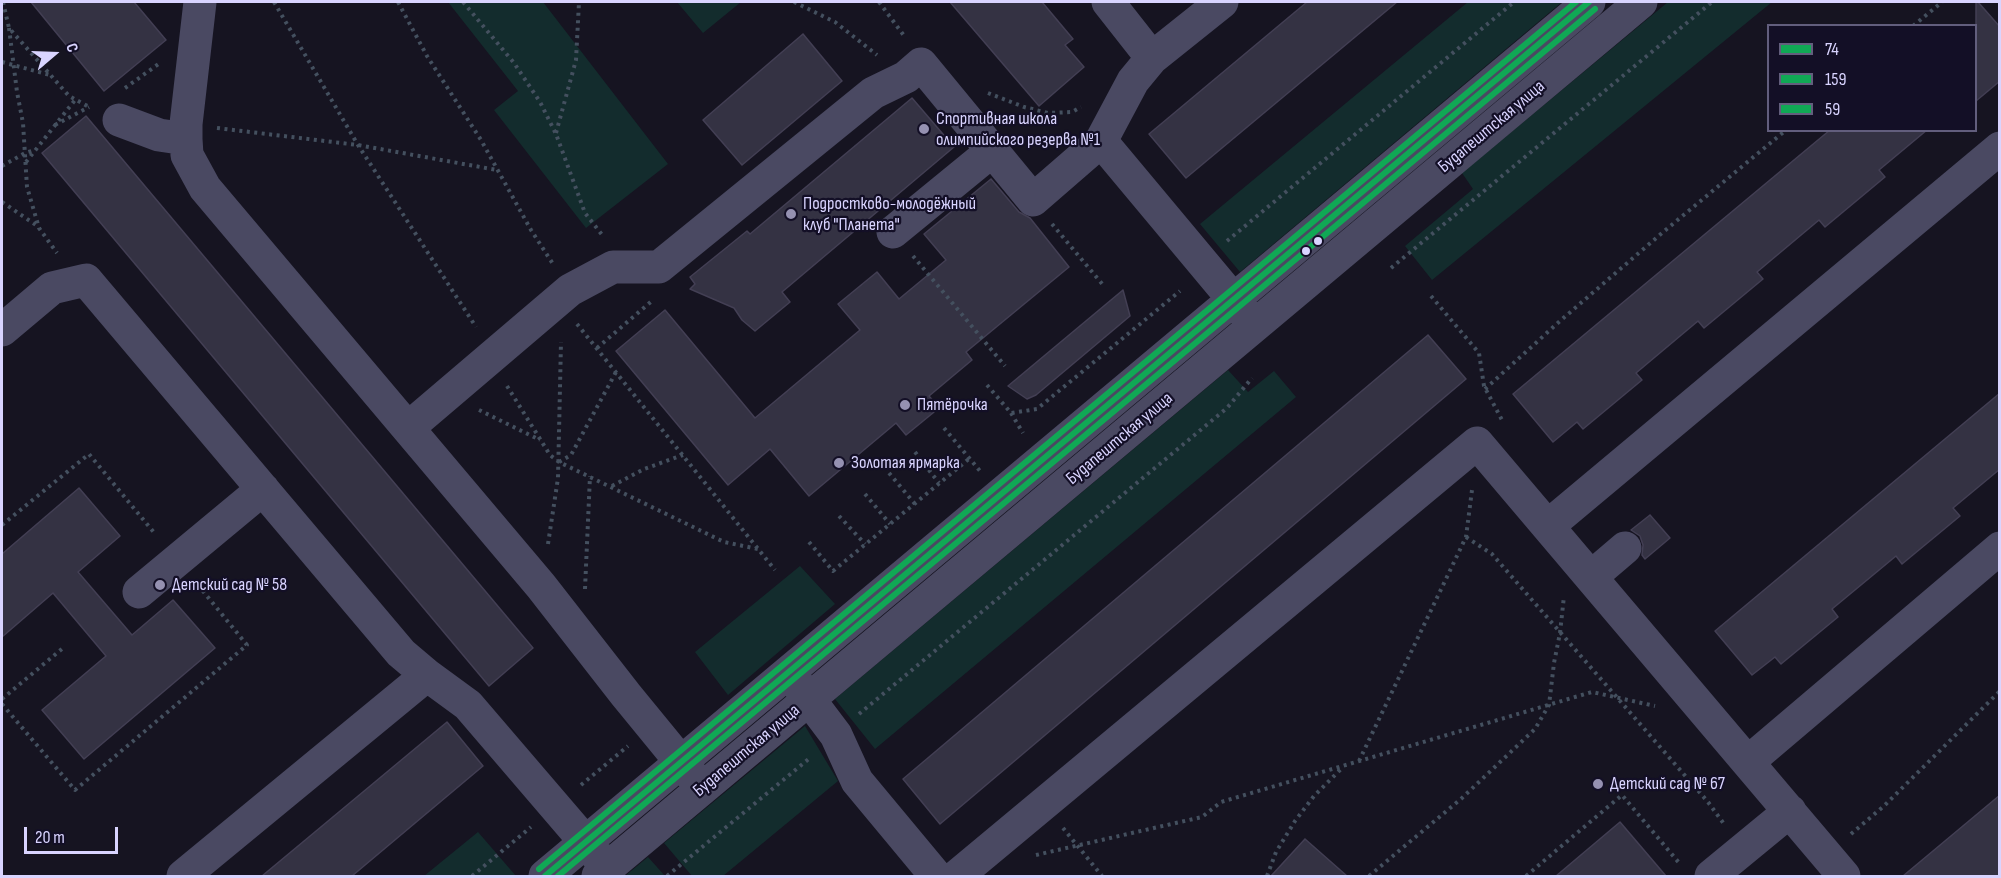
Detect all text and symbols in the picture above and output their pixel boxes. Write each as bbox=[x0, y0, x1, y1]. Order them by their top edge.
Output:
north arrow bbox=[24, 24, 84, 84]
legend bbox=[1767, 24, 1977, 132]
text: 74 bbox=[1825, 39, 1839, 60]
text: С bbox=[61, 41, 82, 55]
text: 159 bbox=[1825, 69, 1847, 90]
street label: Будапештская улица bbox=[1434, 76, 1550, 178]
text: 59 bbox=[1825, 99, 1840, 120]
place label: Спортивная школа олимпийского резерва №1 bbox=[936, 108, 1100, 150]
marker: Спортивная школа олимпийского резерва №1 bbox=[917, 122, 931, 136]
place label: Подростково-молодёжный клуб "Планета" bbox=[803, 193, 976, 236]
marker: Подростково-молодёжный клуб "Планета" bbox=[784, 207, 798, 221]
unlabelled marker bbox=[1312, 235, 1324, 247]
unlabelled marker bbox=[1300, 245, 1312, 257]
street label: Будапештская улица bbox=[1062, 388, 1178, 490]
place label: Пятёрочка bbox=[917, 394, 988, 416]
marker: Пятёрочка bbox=[898, 398, 912, 412]
place label: Золотая ярмарка bbox=[851, 452, 960, 474]
marker: Золотая ярмарка bbox=[832, 456, 846, 470]
place label: Детский сад № 58 bbox=[172, 574, 287, 596]
marker: Детский сад № 58 bbox=[153, 578, 167, 592]
street label: Будапештская улица bbox=[689, 700, 805, 802]
place label: Детский сад № 67 bbox=[1610, 773, 1725, 795]
marker: Детский сад № 67 bbox=[1591, 777, 1605, 791]
scale bar bbox=[27, 815, 122, 853]
text: 20 m bbox=[35, 827, 65, 848]

